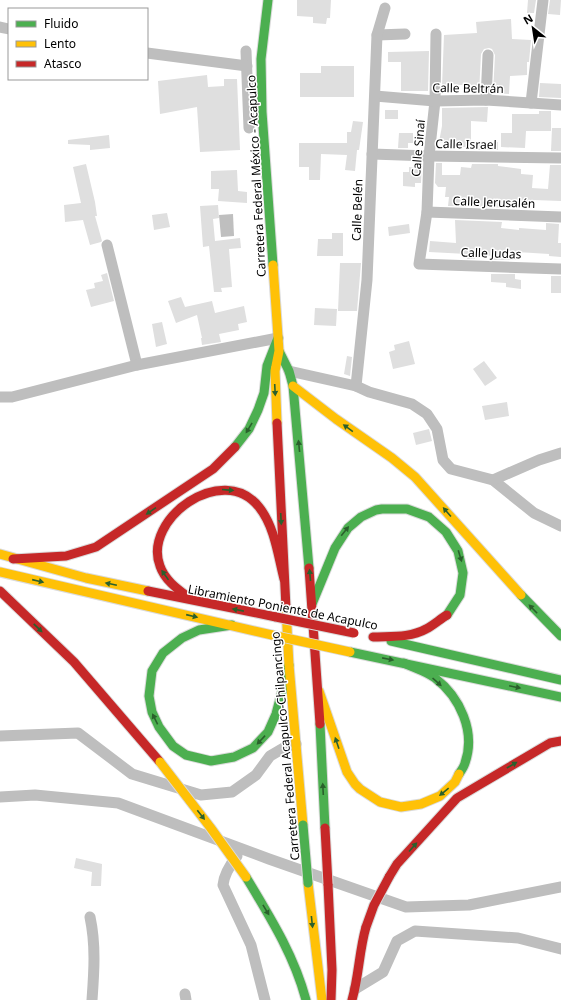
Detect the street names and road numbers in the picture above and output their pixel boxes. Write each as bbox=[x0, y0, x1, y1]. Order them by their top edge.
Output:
street label: Carretera Federal México - Acapulco bbox=[242, 75, 270, 277]
street label: Calle Beltrán bbox=[432, 79, 504, 97]
street label: Calle Sinaí bbox=[407, 118, 429, 177]
street label: Calle Israel bbox=[435, 135, 497, 153]
street label: Calle Belén bbox=[347, 179, 367, 241]
street label: Calle Jerusalén bbox=[452, 192, 536, 212]
street label: Calle Judas bbox=[460, 243, 522, 263]
street label: Libramiento Poniente de Acapulco bbox=[187, 580, 379, 634]
street label: Carretera Federal Acapulco-Chilpancingo bbox=[267, 631, 303, 861]

